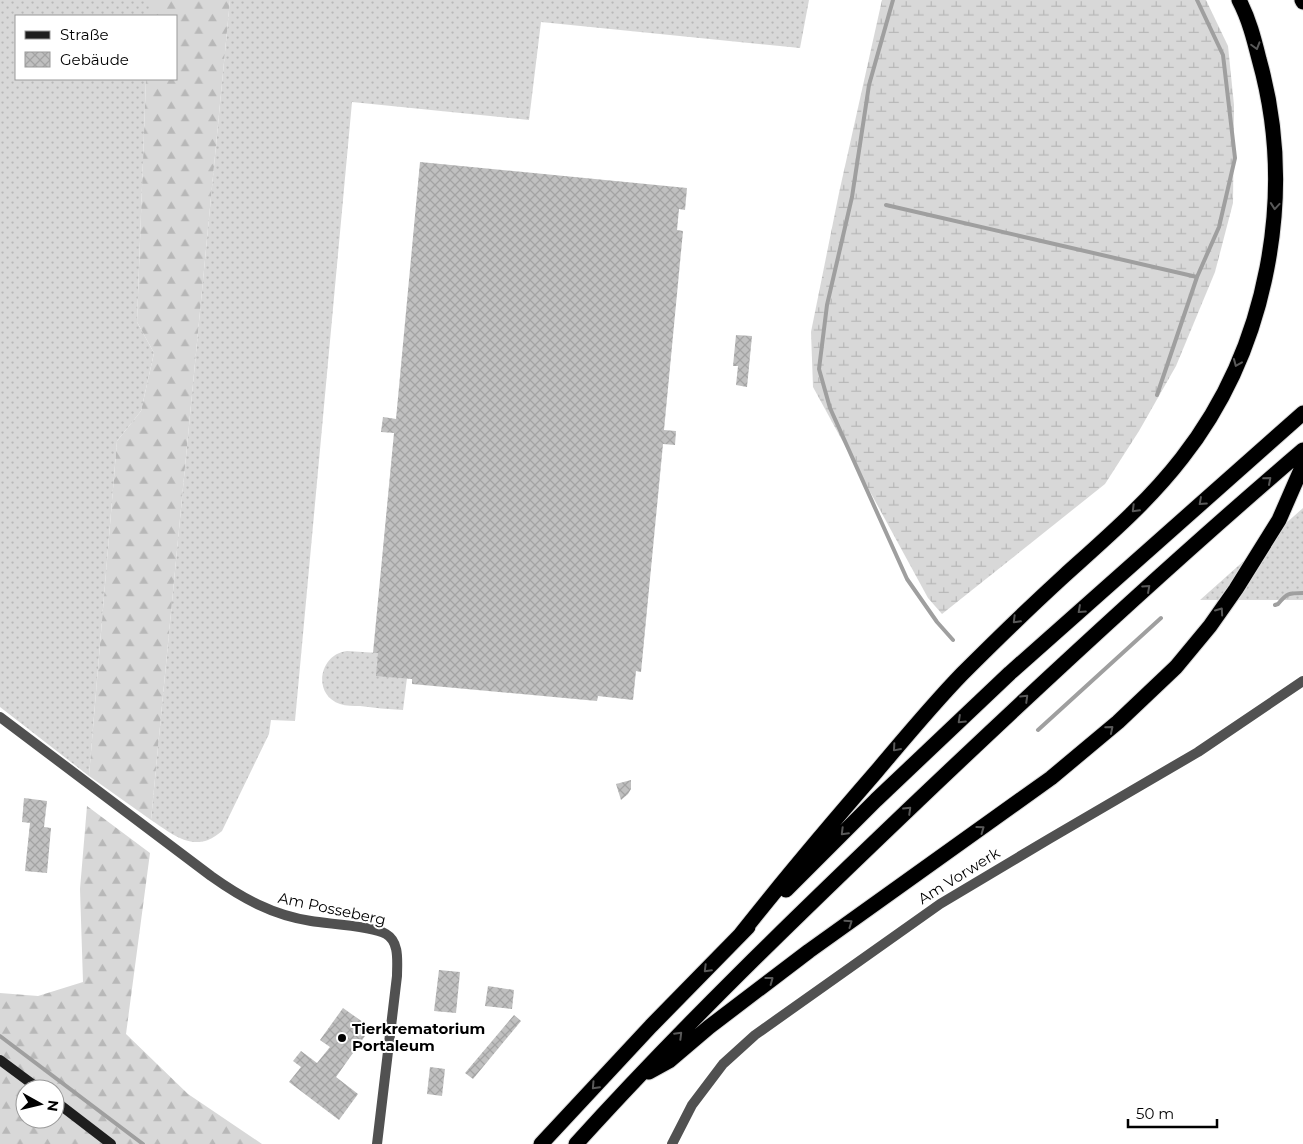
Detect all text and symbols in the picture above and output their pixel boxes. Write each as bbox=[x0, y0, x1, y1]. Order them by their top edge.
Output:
legend bbox=[15, 15, 178, 80]
text: Straße bbox=[60, 25, 109, 44]
one-way arrow bbox=[1250, 41, 1260, 49]
text: Gebäude bbox=[60, 50, 129, 69]
one-way arrow bbox=[1270, 202, 1281, 210]
one-way arrow bbox=[1233, 358, 1244, 367]
one-way arrow bbox=[1262, 477, 1271, 486]
one-way arrow bbox=[1199, 496, 1208, 505]
one-way arrow bbox=[1132, 503, 1141, 512]
one-way arrow bbox=[1141, 585, 1150, 594]
one-way arrow bbox=[1077, 604, 1086, 613]
one-way arrow bbox=[1214, 607, 1223, 617]
one-way arrow bbox=[1013, 614, 1022, 623]
one-way arrow bbox=[1020, 695, 1029, 704]
one-way arrow bbox=[958, 714, 967, 723]
one-way arrow bbox=[1104, 726, 1113, 735]
one-way arrow bbox=[892, 743, 901, 752]
one-way arrow bbox=[902, 807, 911, 816]
one-way arrow bbox=[841, 826, 850, 835]
one-way arrow bbox=[976, 826, 985, 835]
street label: Am Vorwerk bbox=[914, 843, 1003, 908]
street label: Am Posseberg bbox=[277, 888, 388, 929]
one-way arrow bbox=[843, 920, 853, 929]
one-way arrow bbox=[704, 963, 713, 972]
one-way arrow bbox=[764, 977, 774, 986]
place label: Tierkrematorium Portaleum bbox=[352, 1019, 485, 1055]
one-way arrow bbox=[674, 1031, 683, 1040]
marker: Tierkrematorium Portaleum bbox=[336, 1032, 348, 1044]
north arrow bbox=[15, 1079, 65, 1129]
one-way arrow bbox=[592, 1081, 601, 1090]
scale bar bbox=[1128, 1096, 1217, 1128]
text: N bbox=[43, 1099, 63, 1113]
text: 50 m bbox=[1136, 1104, 1174, 1123]

